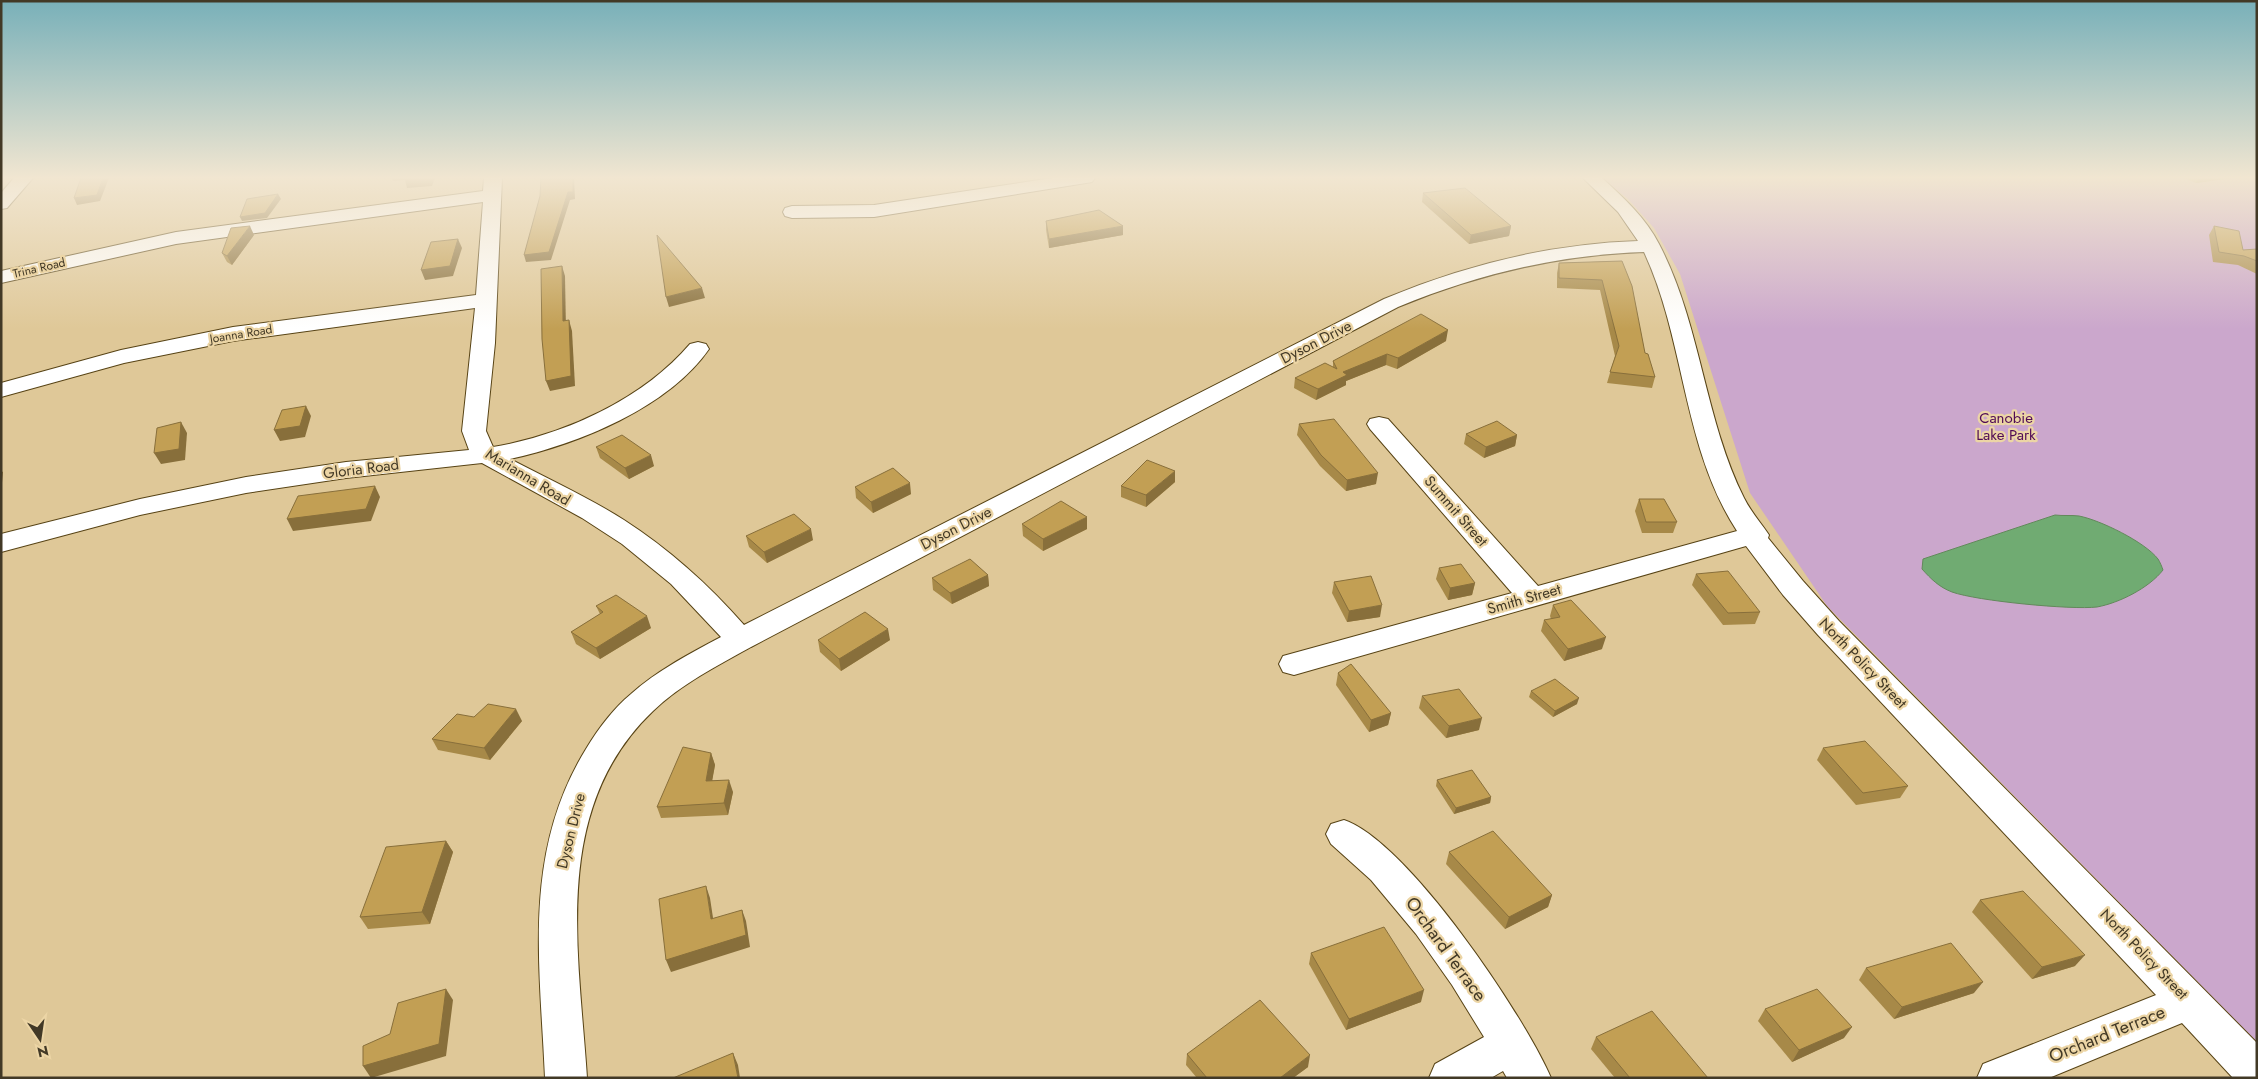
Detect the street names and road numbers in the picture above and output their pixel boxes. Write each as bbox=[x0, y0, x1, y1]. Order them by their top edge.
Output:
street label: Trina Road bbox=[11, 253, 67, 283]
street label: Dyson Drive bbox=[1277, 315, 1356, 369]
street label: Joanna Road bbox=[206, 320, 274, 348]
street label: Marianna Road bbox=[481, 443, 575, 511]
street label: Gloria Road bbox=[322, 453, 400, 485]
street label: Summit Street bbox=[1419, 471, 1493, 551]
street label: Dyson Drive bbox=[917, 501, 996, 555]
street label: Smith Street bbox=[1485, 578, 1564, 620]
street label: North Policy Street bbox=[1814, 613, 1912, 713]
street label: Dyson Drive bbox=[551, 791, 591, 871]
street label: Orchard Terrace bbox=[1399, 891, 1493, 1007]
street label: North Policy Street bbox=[2095, 904, 2193, 1004]
street label: Orchard Terrace bbox=[2045, 999, 2169, 1069]

